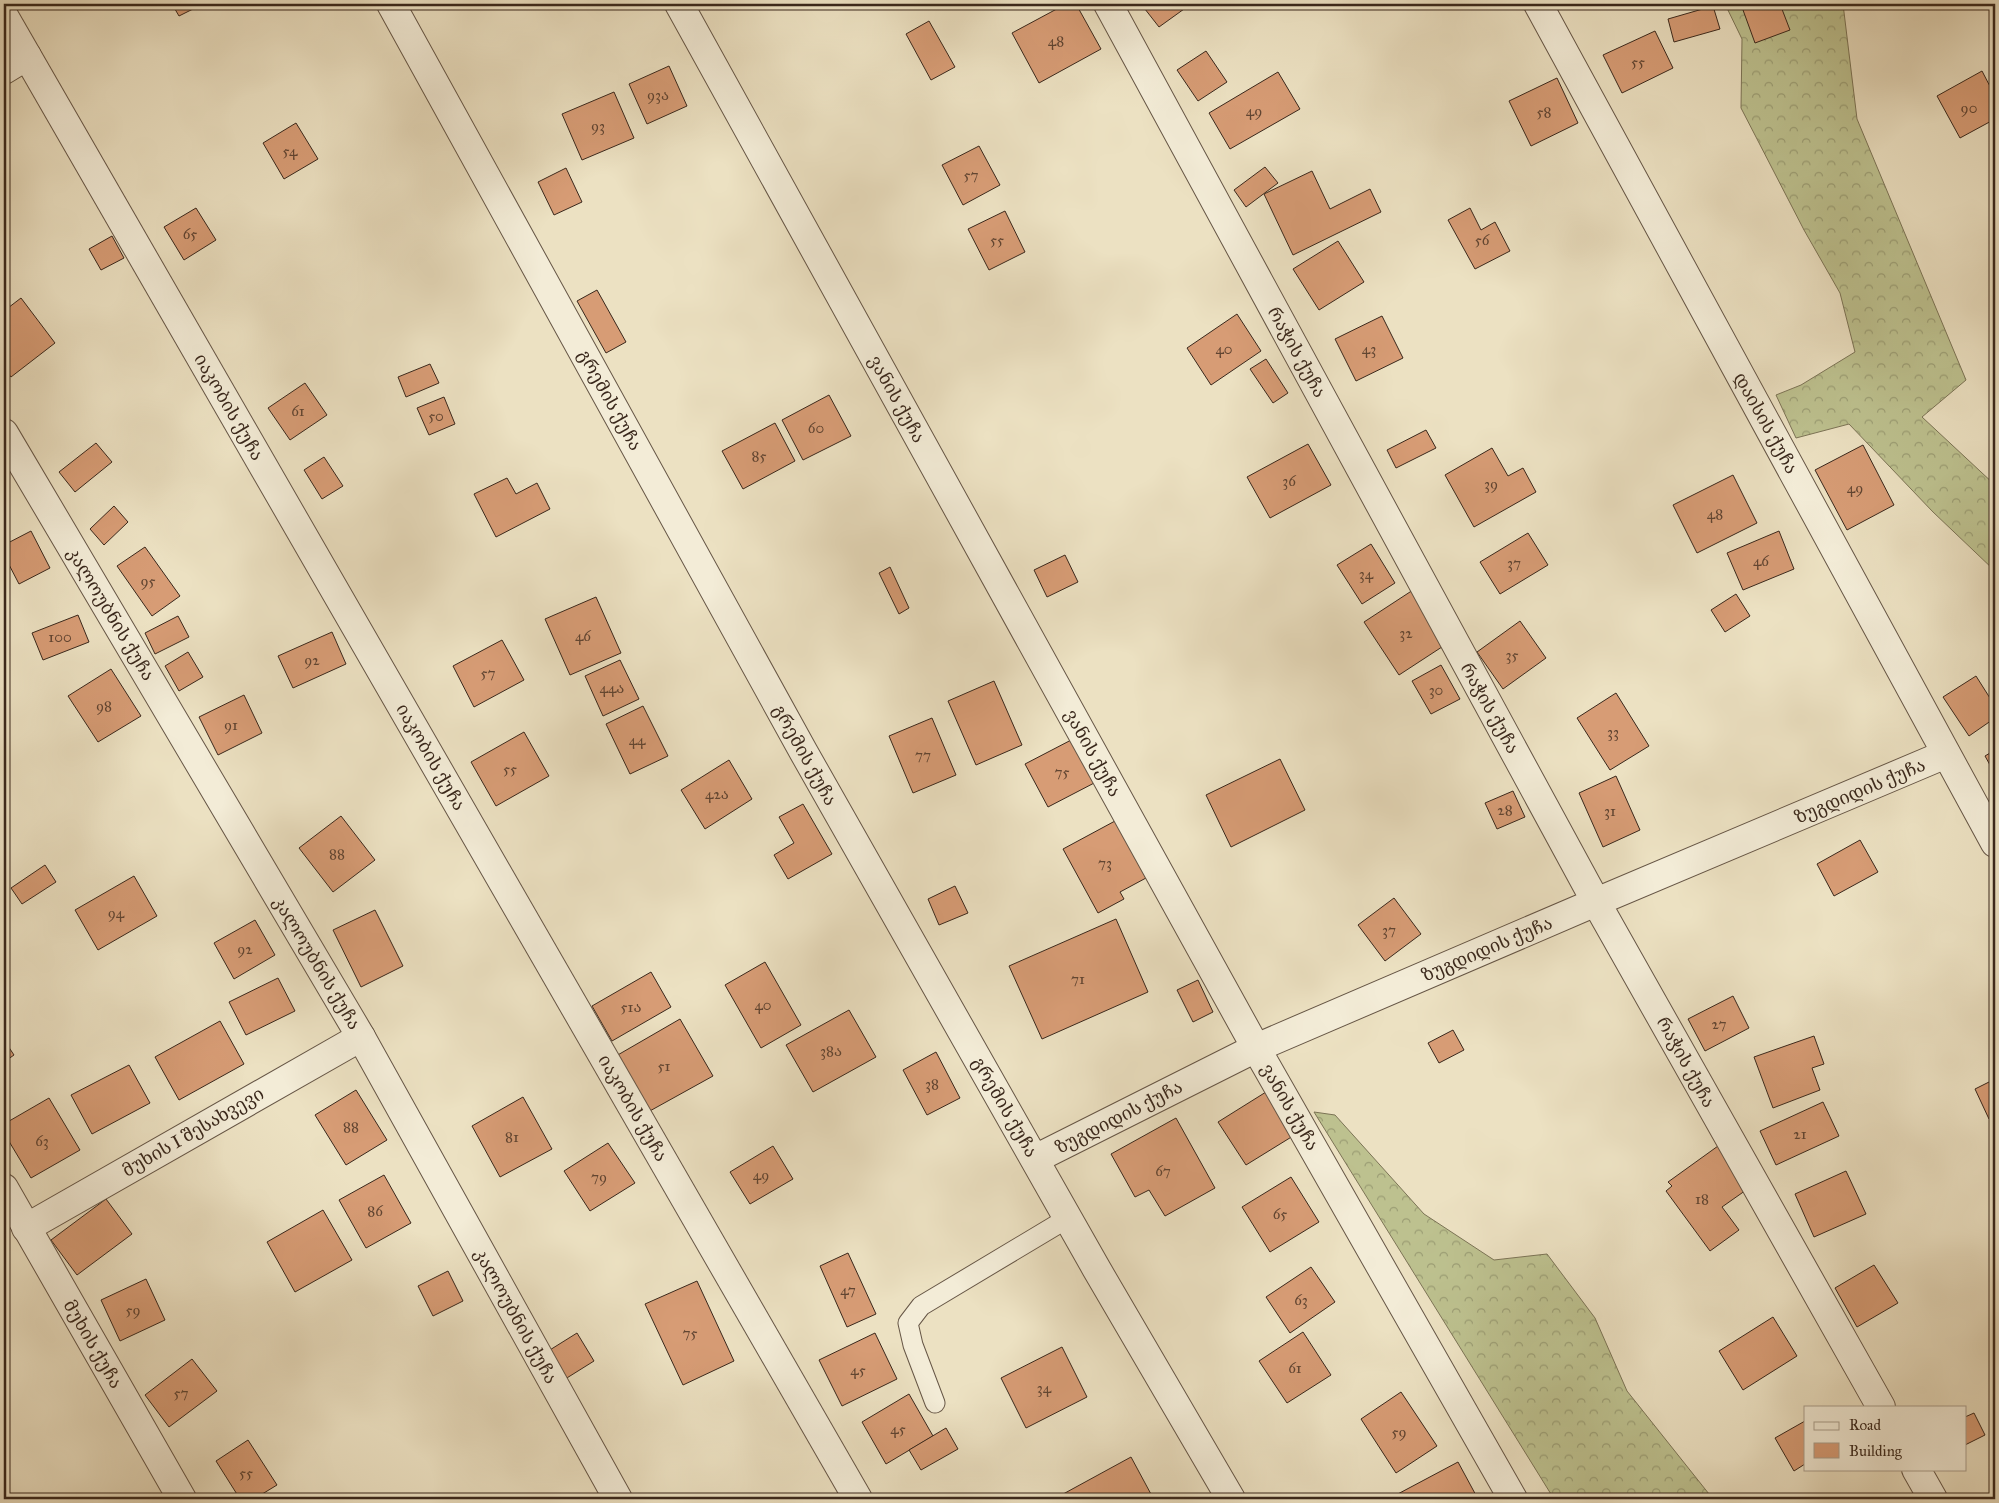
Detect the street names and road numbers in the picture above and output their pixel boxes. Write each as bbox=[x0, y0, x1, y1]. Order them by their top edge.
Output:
street label: რაჭის ქუჩა bbox=[1263, 303, 1331, 401]
street label: გრემის ქუჩა bbox=[573, 346, 647, 454]
street label: იაკობის ქუჩა bbox=[189, 350, 269, 464]
street label: ვანის ქუჩა bbox=[864, 351, 930, 447]
street label: დაისის ქუჩა bbox=[1729, 368, 1803, 478]
street label: კალოუბნის ქუჩა bbox=[62, 543, 160, 685]
street label: რაჭის ქუჩა bbox=[1456, 659, 1524, 757]
street label: იაკობის ქუჩა bbox=[391, 700, 471, 814]
street label: გრემის ქუჩა bbox=[768, 701, 842, 809]
street label: ვანის ქუჩა bbox=[1060, 705, 1126, 801]
street label: ზუგდიდის ქუჩა bbox=[1791, 754, 1929, 828]
street label: კალოუბნის ქუჩა bbox=[268, 892, 366, 1034]
street label: ზუგდიდის ქუჩა bbox=[1418, 912, 1556, 986]
street label: რაჭის ქუჩა bbox=[1652, 1013, 1720, 1111]
street label: იაკობის ქუჩა bbox=[593, 1051, 673, 1165]
street label: გრემის ქუჩა bbox=[967, 1053, 1043, 1161]
street label: ვანის ქუჩა bbox=[1256, 1060, 1324, 1154]
street label: ზუგდიდის ქუჩა bbox=[1052, 1076, 1186, 1158]
street label: მუხის I შესახვევი bbox=[118, 1082, 268, 1182]
street label: კალოუბნის ქუჩა bbox=[470, 1244, 562, 1388]
street label: მუხის ქუჩა bbox=[59, 1296, 127, 1392]

